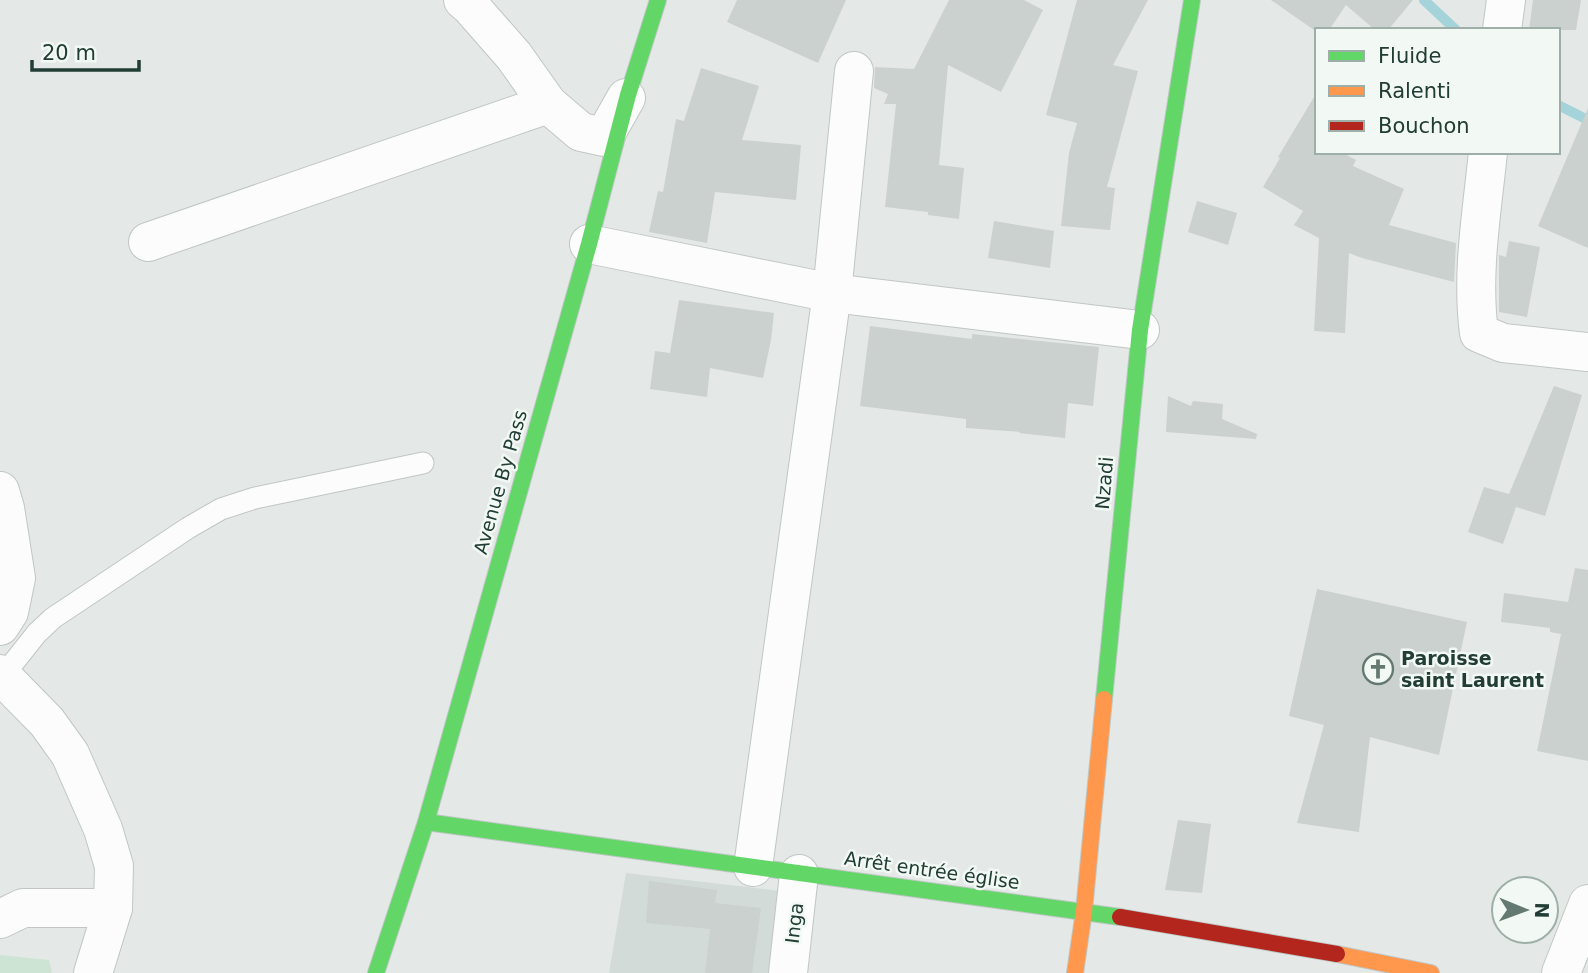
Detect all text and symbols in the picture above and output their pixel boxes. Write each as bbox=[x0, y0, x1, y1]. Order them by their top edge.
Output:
scale bar bbox=[32, 28, 138, 72]
legend bbox=[1315, 28, 1560, 154]
text: 20 m bbox=[42, 41, 96, 65]
text: Fluide bbox=[1378, 44, 1441, 68]
text: Ralenti bbox=[1378, 79, 1451, 103]
text: Bouchon bbox=[1378, 114, 1470, 138]
street label: Avenue By Pass bbox=[469, 407, 531, 557]
street label: Nzadi bbox=[1091, 456, 1117, 510]
place label: Paroisse saint Laurent bbox=[1401, 647, 1544, 691]
church icon: Paroisse saint Laurent bbox=[1361, 652, 1395, 686]
street label: Arrêt entrée église bbox=[843, 847, 1021, 893]
north arrow bbox=[1490, 875, 1560, 945]
street label: Inga bbox=[781, 901, 807, 945]
text: N bbox=[1531, 902, 1553, 918]

